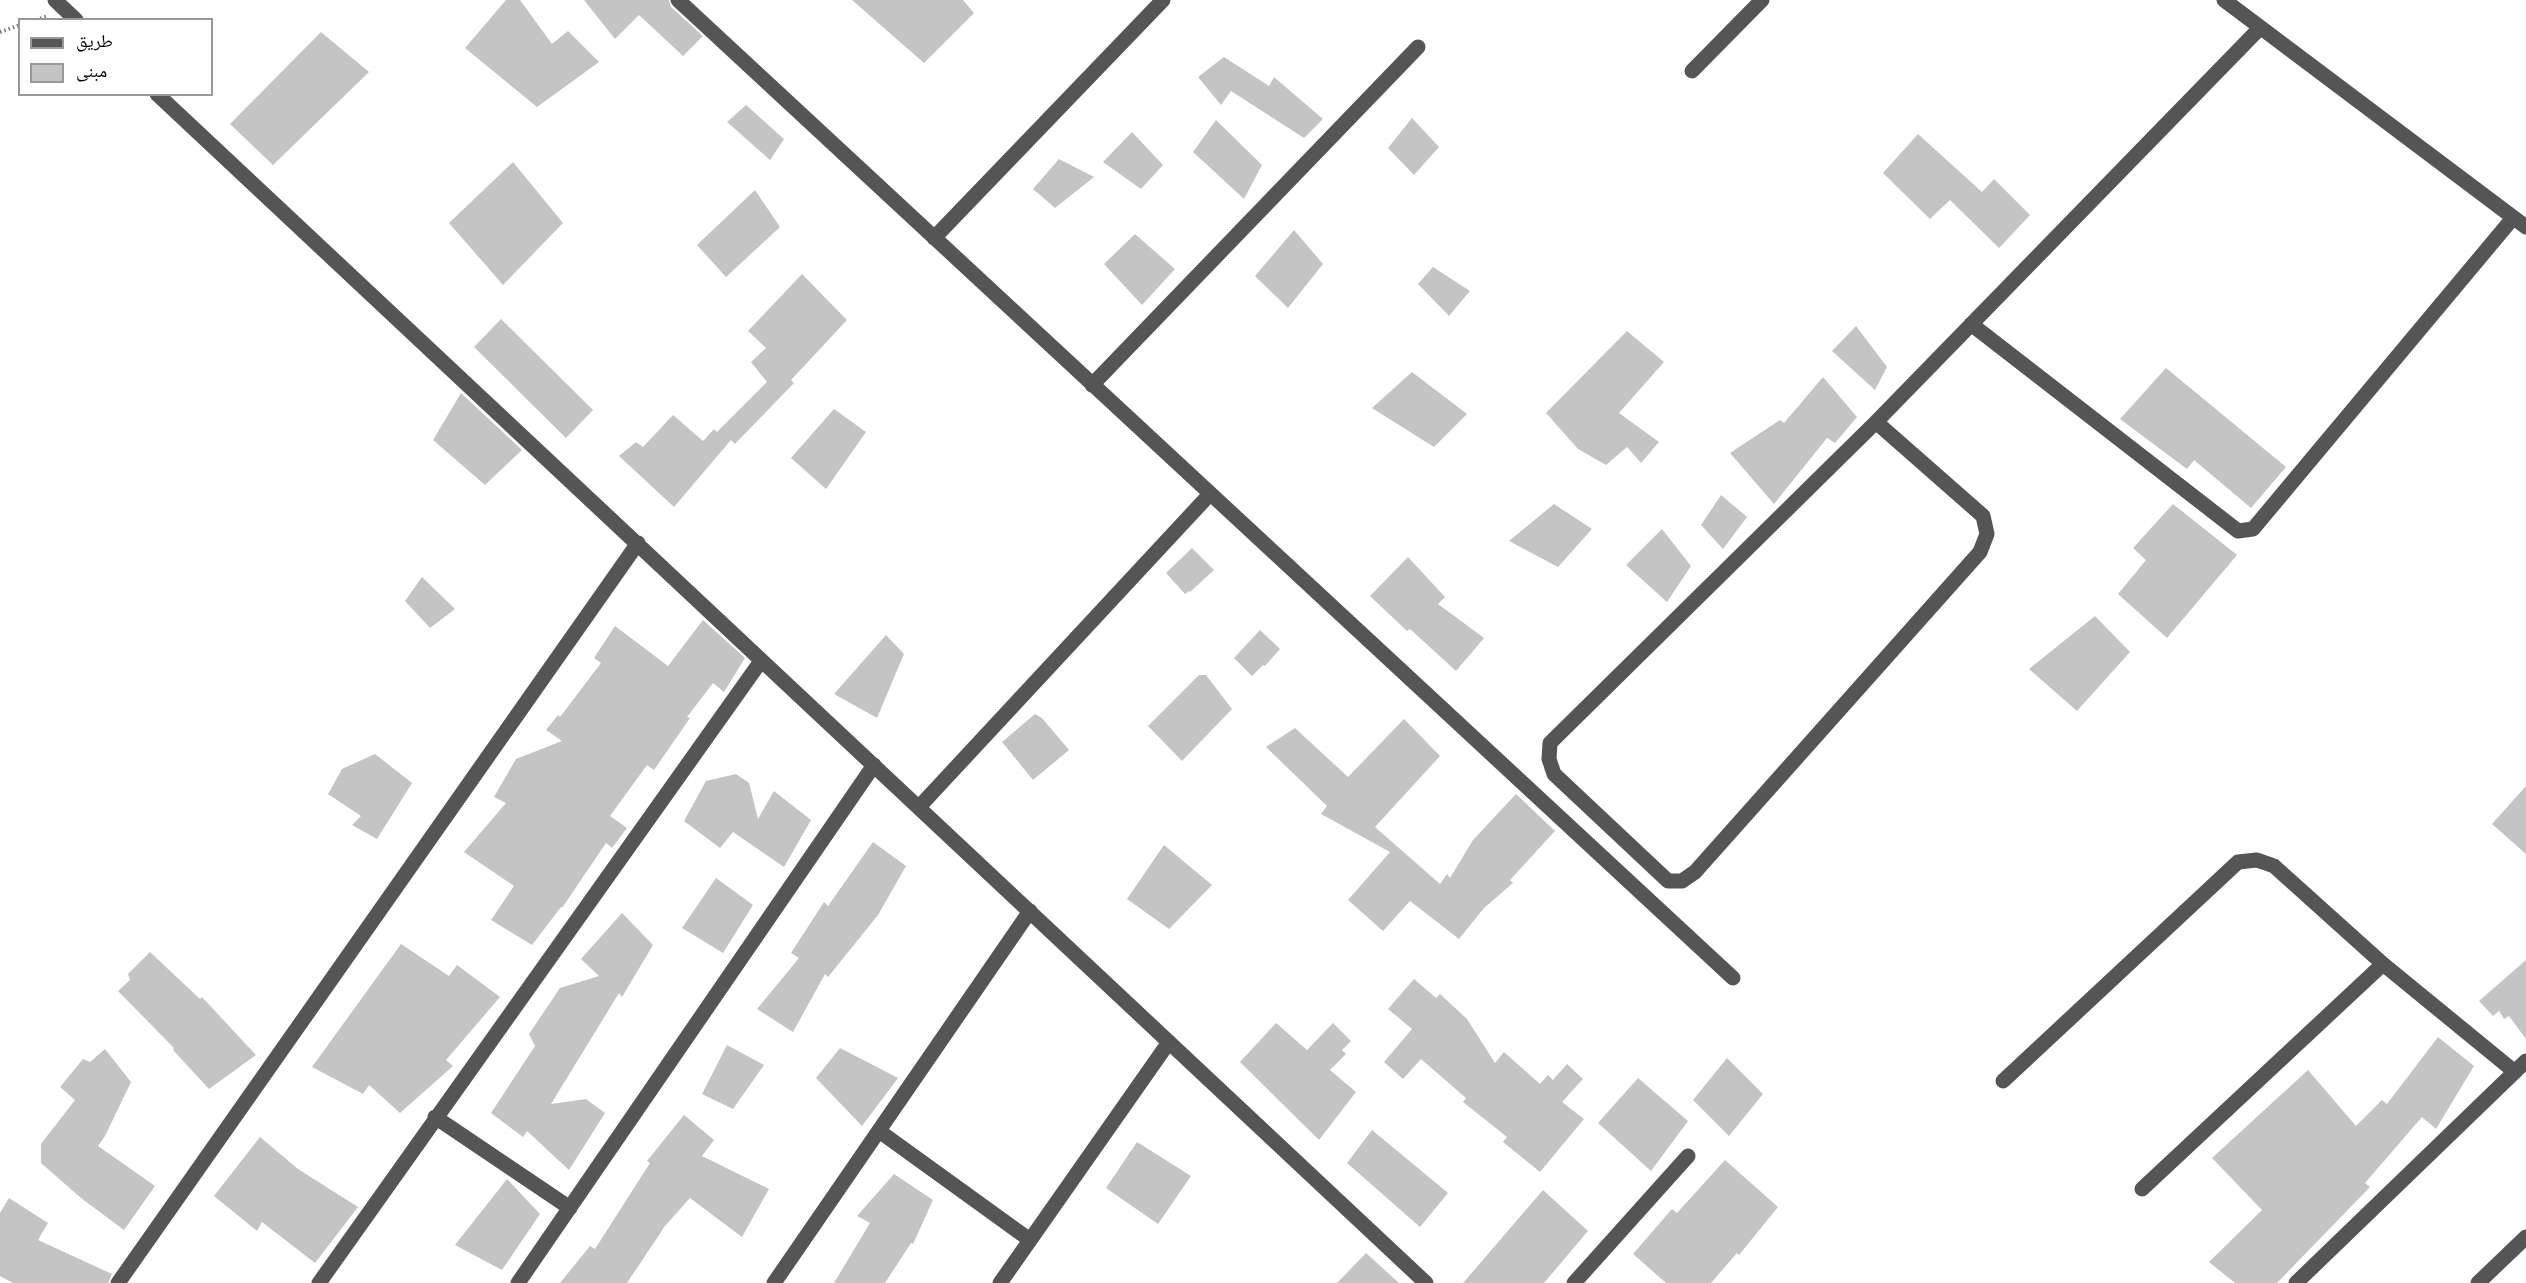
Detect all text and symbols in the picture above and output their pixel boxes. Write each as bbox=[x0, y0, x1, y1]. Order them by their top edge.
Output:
legend bbox=[18, 18, 213, 96]
text: طريق bbox=[76, 33, 113, 51]
text: مبنى bbox=[76, 63, 107, 81]

